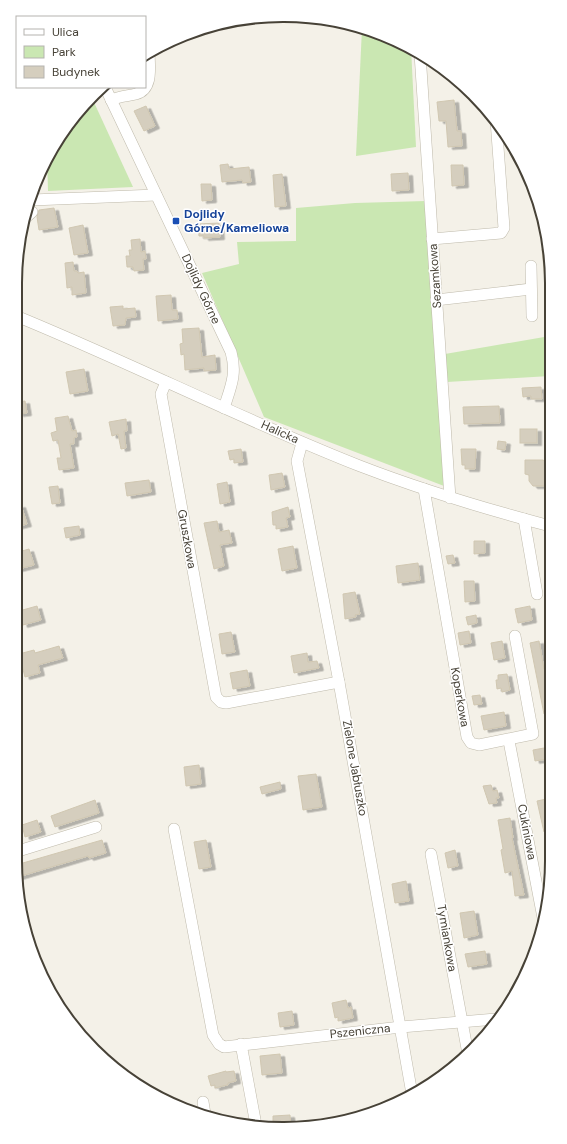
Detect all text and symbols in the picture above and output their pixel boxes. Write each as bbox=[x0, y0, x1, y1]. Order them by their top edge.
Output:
legend bbox=[16, 16, 146, 88]
text: Ulica bbox=[52, 24, 79, 40]
text: Park bbox=[52, 44, 76, 60]
text: Budynek bbox=[52, 64, 100, 80]
place label: Dojlidy Górne/Kameliowa bbox=[184, 206, 289, 236]
marker: Dojlidy Górne/Kameliowa bbox=[171, 216, 181, 226]
street label: Sezamkowa bbox=[425, 243, 445, 309]
street label: Dojlidy Górne bbox=[178, 251, 224, 327]
street label: Halicka bbox=[259, 417, 301, 447]
street label: Gruszkowa bbox=[174, 508, 200, 570]
street label: Koperkowa bbox=[447, 666, 473, 728]
street label: Zielone Jabłuszko bbox=[339, 719, 371, 817]
street label: Cukiniowa bbox=[514, 803, 540, 861]
street label: Tymiankowa bbox=[433, 903, 461, 973]
street label: Pszeniczna bbox=[329, 1020, 391, 1042]

